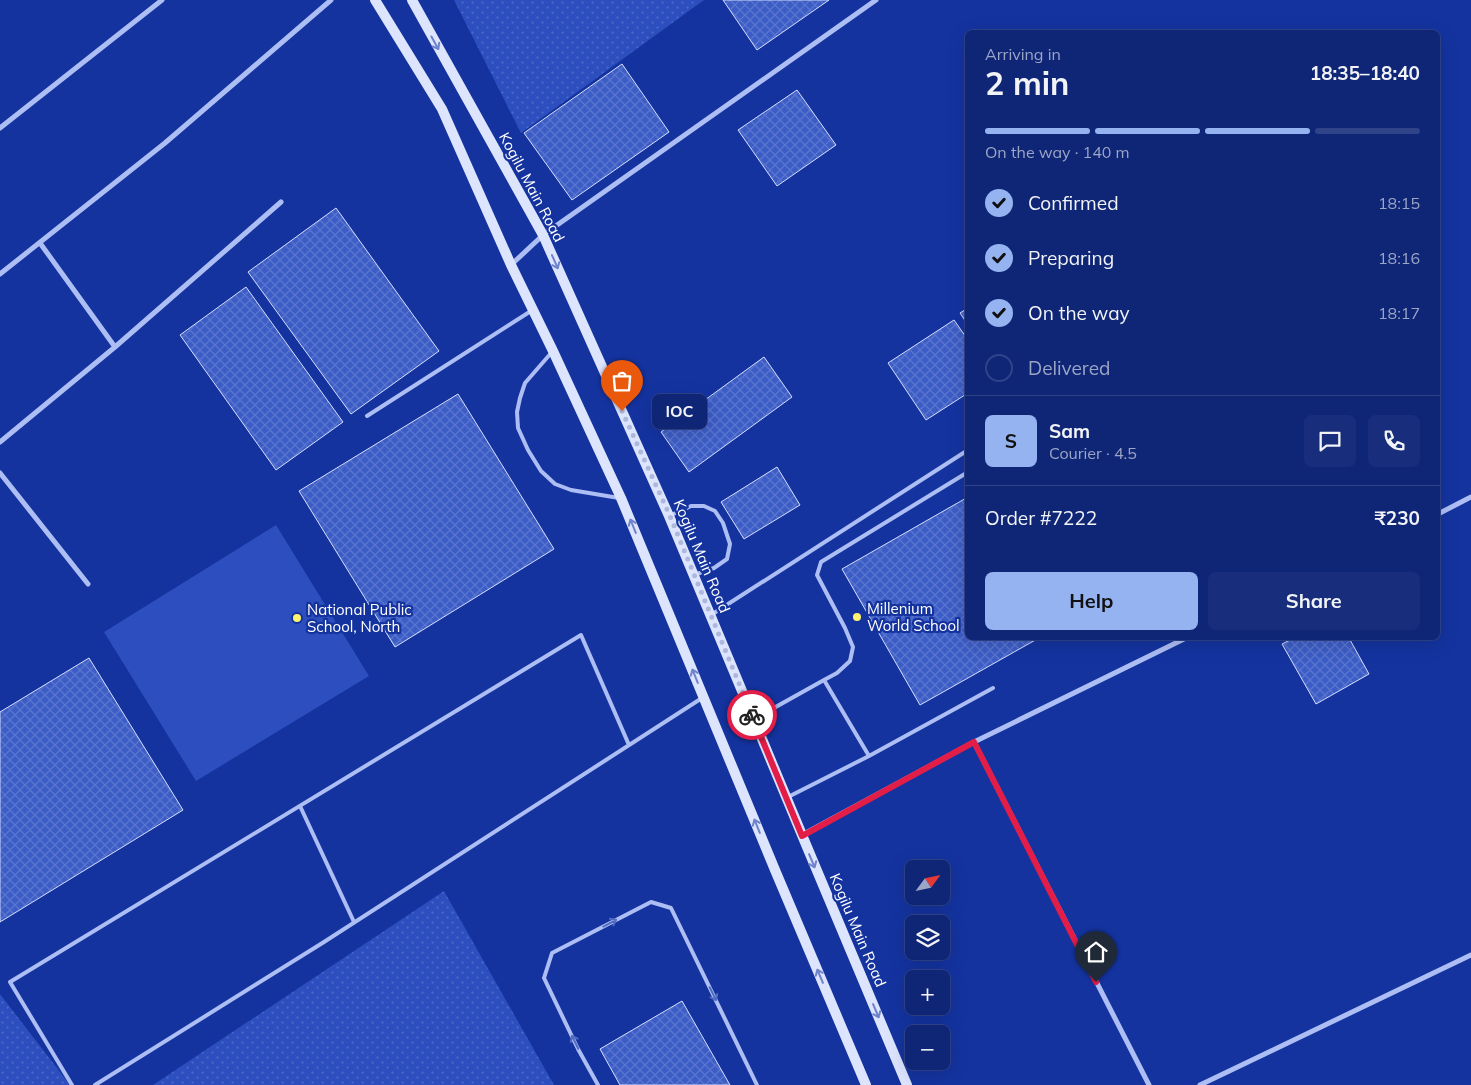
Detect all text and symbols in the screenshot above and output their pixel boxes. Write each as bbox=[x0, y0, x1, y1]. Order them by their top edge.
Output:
one-way arrow bbox=[431, 35, 441, 49]
text: Arriving in bbox=[985, 44, 1061, 64]
text: 18:35–18:40 bbox=[1310, 61, 1420, 85]
text: 2 min bbox=[985, 63, 1069, 103]
street label: Kogilu Main Road bbox=[495, 129, 569, 245]
text: On the way · 140 m bbox=[985, 142, 1130, 162]
icon: check bbox=[985, 189, 1013, 217]
text: Confirmed bbox=[1028, 191, 1119, 215]
text: 18:15 bbox=[1378, 193, 1420, 213]
icon: check bbox=[985, 244, 1013, 272]
text: Preparing bbox=[1028, 246, 1114, 270]
text: 18:16 bbox=[1378, 248, 1420, 268]
one-way arrow bbox=[551, 254, 561, 269]
icon: check bbox=[985, 299, 1013, 327]
text: On the way bbox=[1028, 301, 1130, 325]
text: 18:17 bbox=[1378, 303, 1420, 323]
text: Delivered bbox=[1028, 356, 1110, 380]
pin bbox=[601, 360, 643, 411]
icon: bag bbox=[608, 367, 636, 395]
callout: IOC bbox=[652, 394, 707, 428]
text: IOC bbox=[665, 401, 694, 421]
button: chat bbox=[1304, 415, 1356, 467]
button: phone bbox=[1368, 415, 1420, 467]
text: Sam bbox=[1049, 419, 1090, 443]
text: S bbox=[1005, 429, 1017, 453]
text: Courier · 4.5 bbox=[1049, 443, 1137, 463]
street label: Kogilu Main Road bbox=[669, 496, 735, 616]
text: Order #7222 bbox=[985, 506, 1097, 530]
text: ₹230 bbox=[1374, 506, 1420, 530]
one-way arrow bbox=[627, 518, 636, 533]
button: Help bbox=[985, 572, 1198, 630]
button: Share bbox=[1208, 572, 1420, 630]
place label: Millenium World School bbox=[867, 599, 960, 635]
place label: National Public School, North bbox=[307, 600, 412, 636]
marker: Millenium World School bbox=[851, 611, 863, 623]
marker: National Public School, North bbox=[291, 612, 303, 624]
one-way arrow bbox=[690, 669, 699, 684]
courier bbox=[727, 690, 777, 740]
icon: bike bbox=[738, 701, 766, 729]
one-way arrow bbox=[751, 819, 761, 834]
one-way arrow bbox=[808, 853, 818, 868]
north arrow bbox=[905, 860, 950, 905]
map controls bbox=[905, 860, 950, 1070]
street label: Kogilu Main Road bbox=[825, 870, 891, 990]
button: layers bbox=[905, 915, 950, 960]
one-way arrow bbox=[602, 918, 617, 927]
pin bbox=[1075, 931, 1117, 982]
icon: home bbox=[1082, 938, 1110, 966]
one-way arrow bbox=[814, 969, 824, 984]
button: + bbox=[905, 970, 950, 1015]
one-way arrow bbox=[708, 986, 718, 1001]
one-way arrow bbox=[871, 1003, 881, 1018]
button: − bbox=[905, 1025, 950, 1070]
one-way arrow bbox=[570, 1035, 579, 1050]

